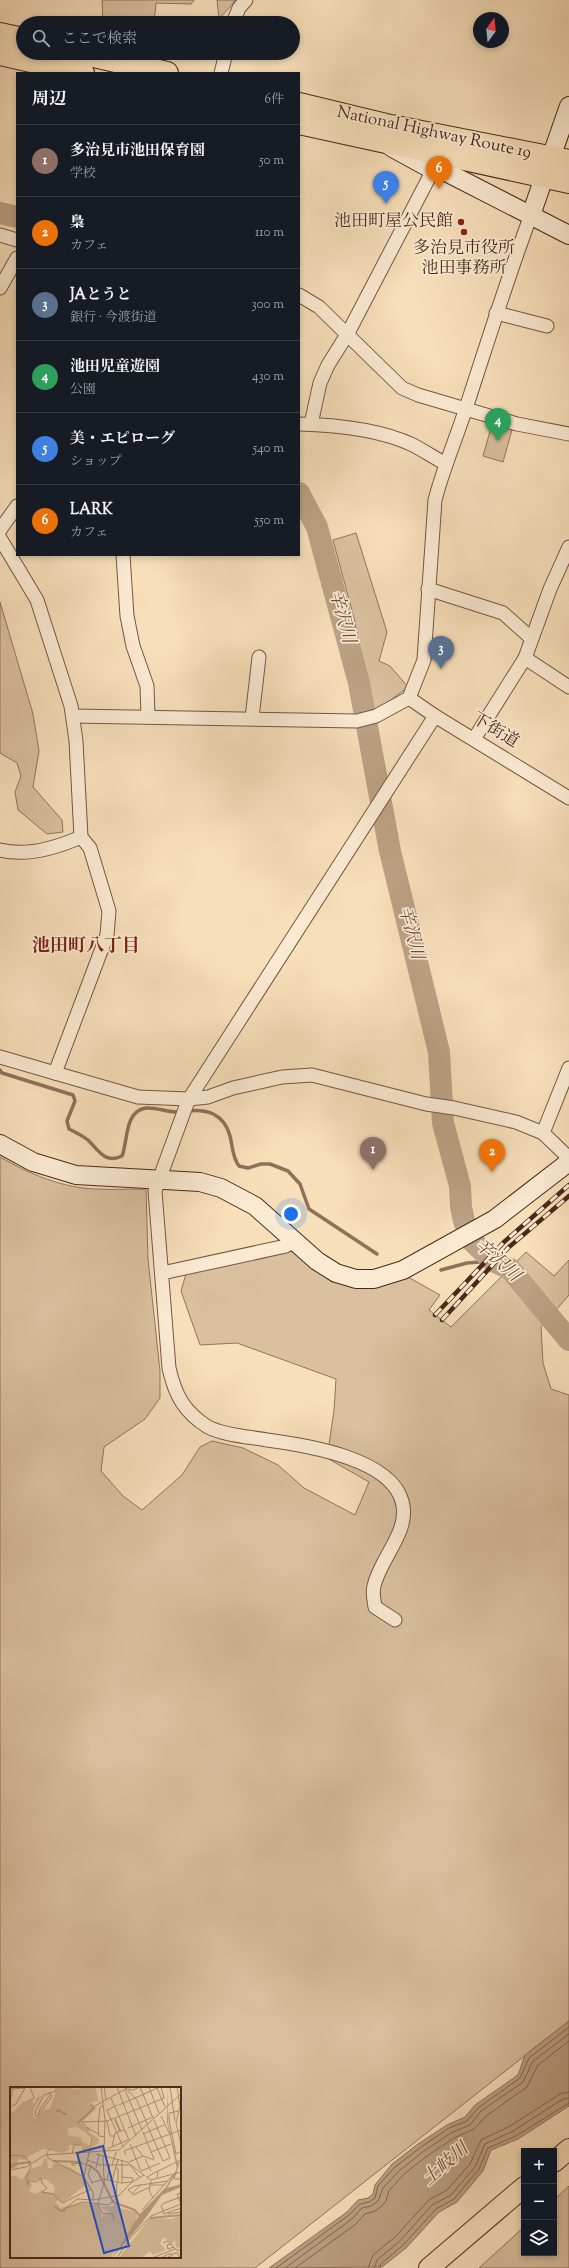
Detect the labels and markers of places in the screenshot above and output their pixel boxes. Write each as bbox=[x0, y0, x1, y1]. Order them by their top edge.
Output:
pin: 6 bbox=[426, 156, 452, 189]
pin: 5 bbox=[373, 171, 399, 204]
place label: 池田町屋公民館 bbox=[334, 210, 453, 234]
marker: 池田町屋公民館 bbox=[456, 217, 466, 227]
marker: 多治見市役所 池田事務所 bbox=[459, 227, 469, 237]
place label: 多治見市役所 池田事務所 bbox=[413, 237, 515, 281]
pin: 4 bbox=[485, 408, 511, 441]
pin: 3 bbox=[428, 636, 454, 669]
pin: 1 bbox=[360, 1137, 386, 1170]
pin: 2 bbox=[479, 1139, 505, 1172]

